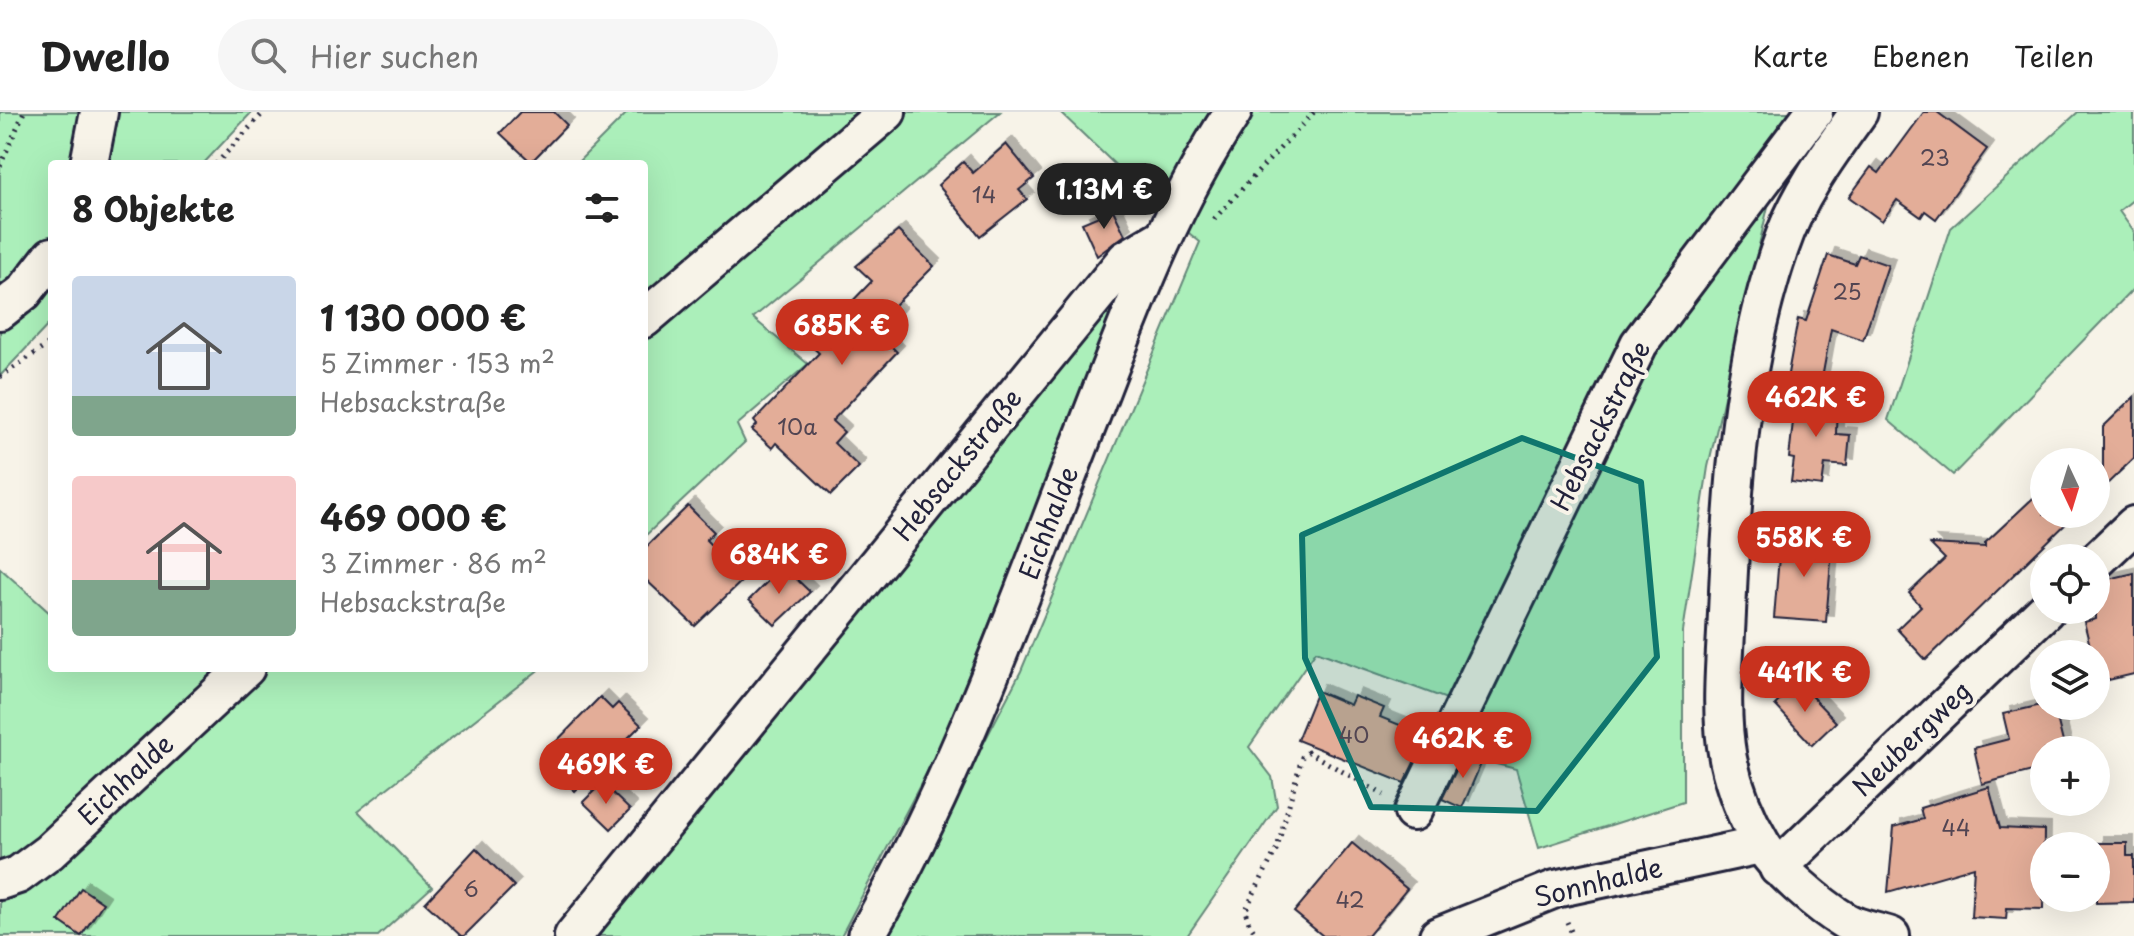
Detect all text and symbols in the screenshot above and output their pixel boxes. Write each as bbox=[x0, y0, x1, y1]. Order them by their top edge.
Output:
search box bbox=[218, 19, 778, 91]
text: Dwello bbox=[40, 27, 170, 84]
icon: search bbox=[246, 33, 290, 77]
text: Hier suchen bbox=[310, 33, 479, 78]
text: Karte bbox=[1753, 34, 1828, 77]
text: Ebenen bbox=[1872, 34, 1970, 77]
text: Teilen bbox=[2014, 34, 2094, 77]
house number: 23 bbox=[1920, 140, 1950, 173]
pin: 1.13M € bbox=[1030, 163, 1178, 231]
text: 1.13M € bbox=[1055, 169, 1153, 208]
house number: 14 bbox=[972, 177, 996, 210]
text: 8 Objekte bbox=[72, 182, 235, 234]
icon: filters bbox=[580, 186, 624, 230]
house number: 25 bbox=[1832, 274, 1862, 307]
text: 1 130 000 € bbox=[320, 291, 526, 343]
pin: 685K € bbox=[777, 299, 907, 367]
text: 685K € bbox=[794, 305, 890, 344]
icon: home bbox=[136, 308, 232, 404]
street label: Hebsackstraße bbox=[1540, 334, 1659, 517]
text: 5 Zimmer · 153 m² bbox=[320, 343, 555, 382]
pin: 462K € bbox=[1751, 371, 1881, 439]
text: 462K € bbox=[1765, 377, 1867, 416]
street label: Hebsackstraße bbox=[883, 380, 1031, 549]
text: Hebsackstraße bbox=[320, 382, 506, 421]
house number: 10a bbox=[777, 409, 817, 442]
north arrow bbox=[2030, 448, 2110, 528]
map controls bbox=[2030, 448, 2110, 912]
street label: Eichhalde bbox=[1008, 460, 1087, 585]
text: 469 000 € bbox=[320, 491, 507, 543]
icon: home bbox=[136, 508, 232, 604]
pin: 558K € bbox=[1739, 511, 1869, 579]
text: 558K € bbox=[1756, 517, 1852, 556]
pin: 684K € bbox=[714, 528, 844, 596]
text: 684K € bbox=[729, 534, 829, 573]
text: 3 Zimmer · 86 m² bbox=[320, 543, 547, 582]
button: locate bbox=[2030, 544, 2110, 624]
text: Hebsackstraße bbox=[320, 582, 506, 621]
button: layers bbox=[2030, 640, 2110, 720]
pin: 441K € bbox=[1740, 646, 1870, 714]
text: 441K € bbox=[1758, 652, 1852, 691]
street label: Neubergweg bbox=[1843, 671, 1979, 805]
pin: 462K € bbox=[1398, 712, 1528, 780]
house number: 40 bbox=[1339, 717, 1369, 750]
text: 462K € bbox=[1412, 718, 1514, 757]
street label: Eichhalde bbox=[68, 724, 182, 833]
button: + bbox=[2030, 736, 2110, 816]
pin: 469K € bbox=[541, 738, 671, 806]
text: 469K € bbox=[557, 744, 655, 783]
house number: 44 bbox=[1941, 810, 1971, 843]
button: − bbox=[2030, 832, 2110, 912]
street label: Sonnhalde bbox=[1529, 847, 1666, 916]
house number: 6 bbox=[463, 871, 479, 904]
house number: 42 bbox=[1335, 882, 1365, 915]

